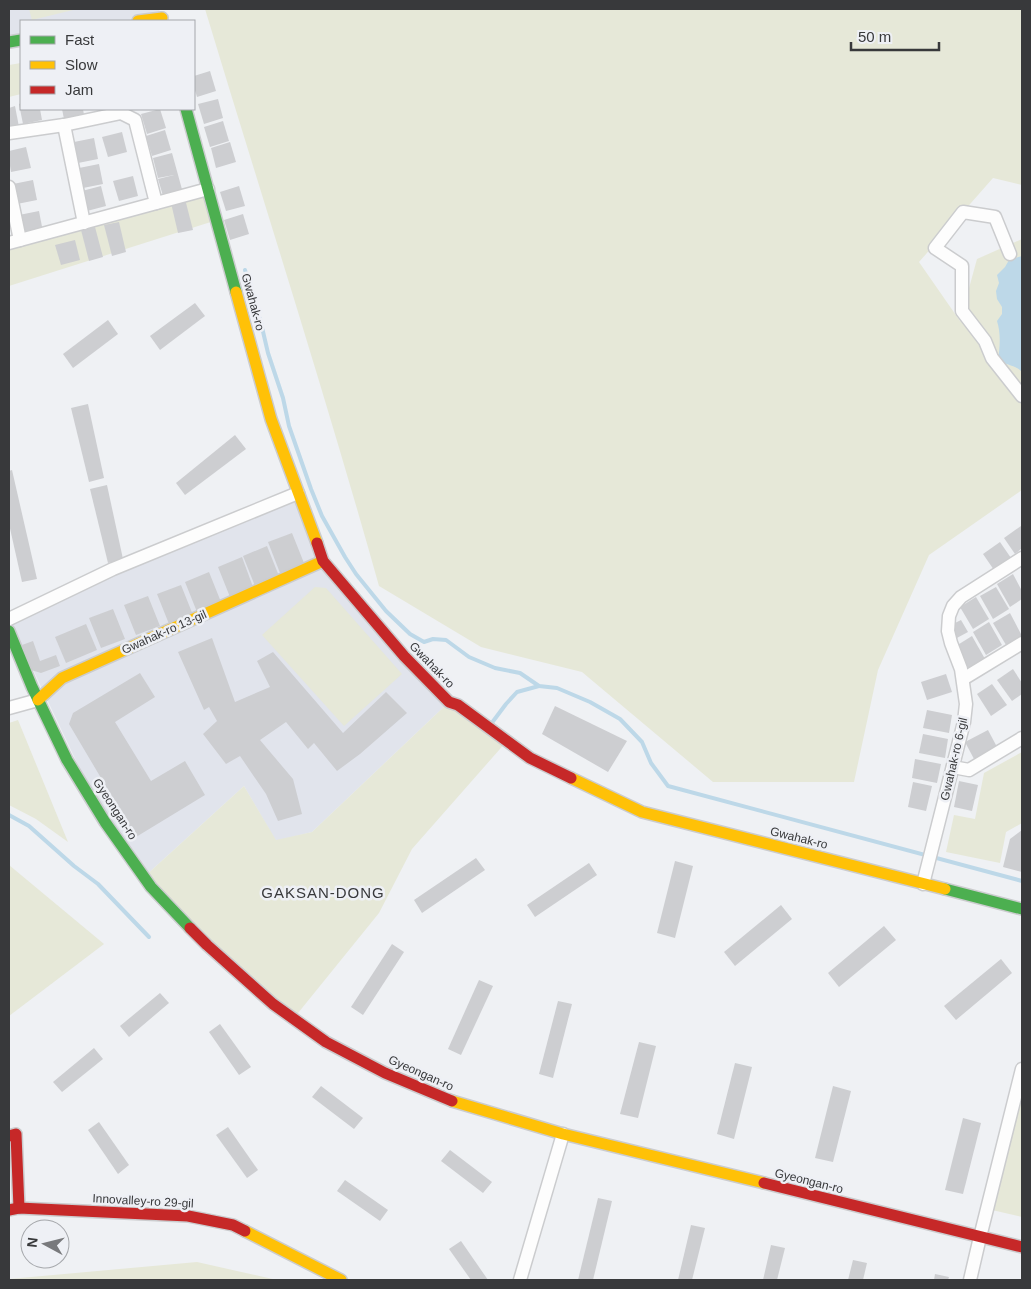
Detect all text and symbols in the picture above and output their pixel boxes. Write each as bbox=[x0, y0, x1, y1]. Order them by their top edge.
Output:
legend bbox=[20, 20, 195, 110]
scale bar bbox=[851, 20, 938, 52]
text: 50 m bbox=[858, 28, 891, 45]
text: Fast bbox=[65, 31, 95, 48]
text: Slow bbox=[65, 56, 98, 73]
text: Jam bbox=[65, 81, 93, 98]
street label: Gwahak-ro bbox=[239, 272, 267, 332]
street label: Gwahak-ro 13-gil bbox=[119, 607, 209, 657]
street label: Gwahak-ro bbox=[407, 639, 458, 691]
street label: Gwahak-ro 6-gil bbox=[938, 716, 970, 802]
street label: Gyeongan-ro bbox=[90, 776, 140, 842]
street label: Gwahak-ro bbox=[769, 824, 829, 852]
district label: GAKSAN-DONG bbox=[261, 884, 385, 901]
street label: Gyeongan-ro bbox=[386, 1052, 456, 1094]
street label: Gyeongan-ro bbox=[773, 1166, 845, 1196]
street label: Innovalley-ro 29-gil bbox=[92, 1191, 194, 1211]
north arrow bbox=[20, 1219, 70, 1269]
text: N bbox=[24, 1236, 41, 1248]

